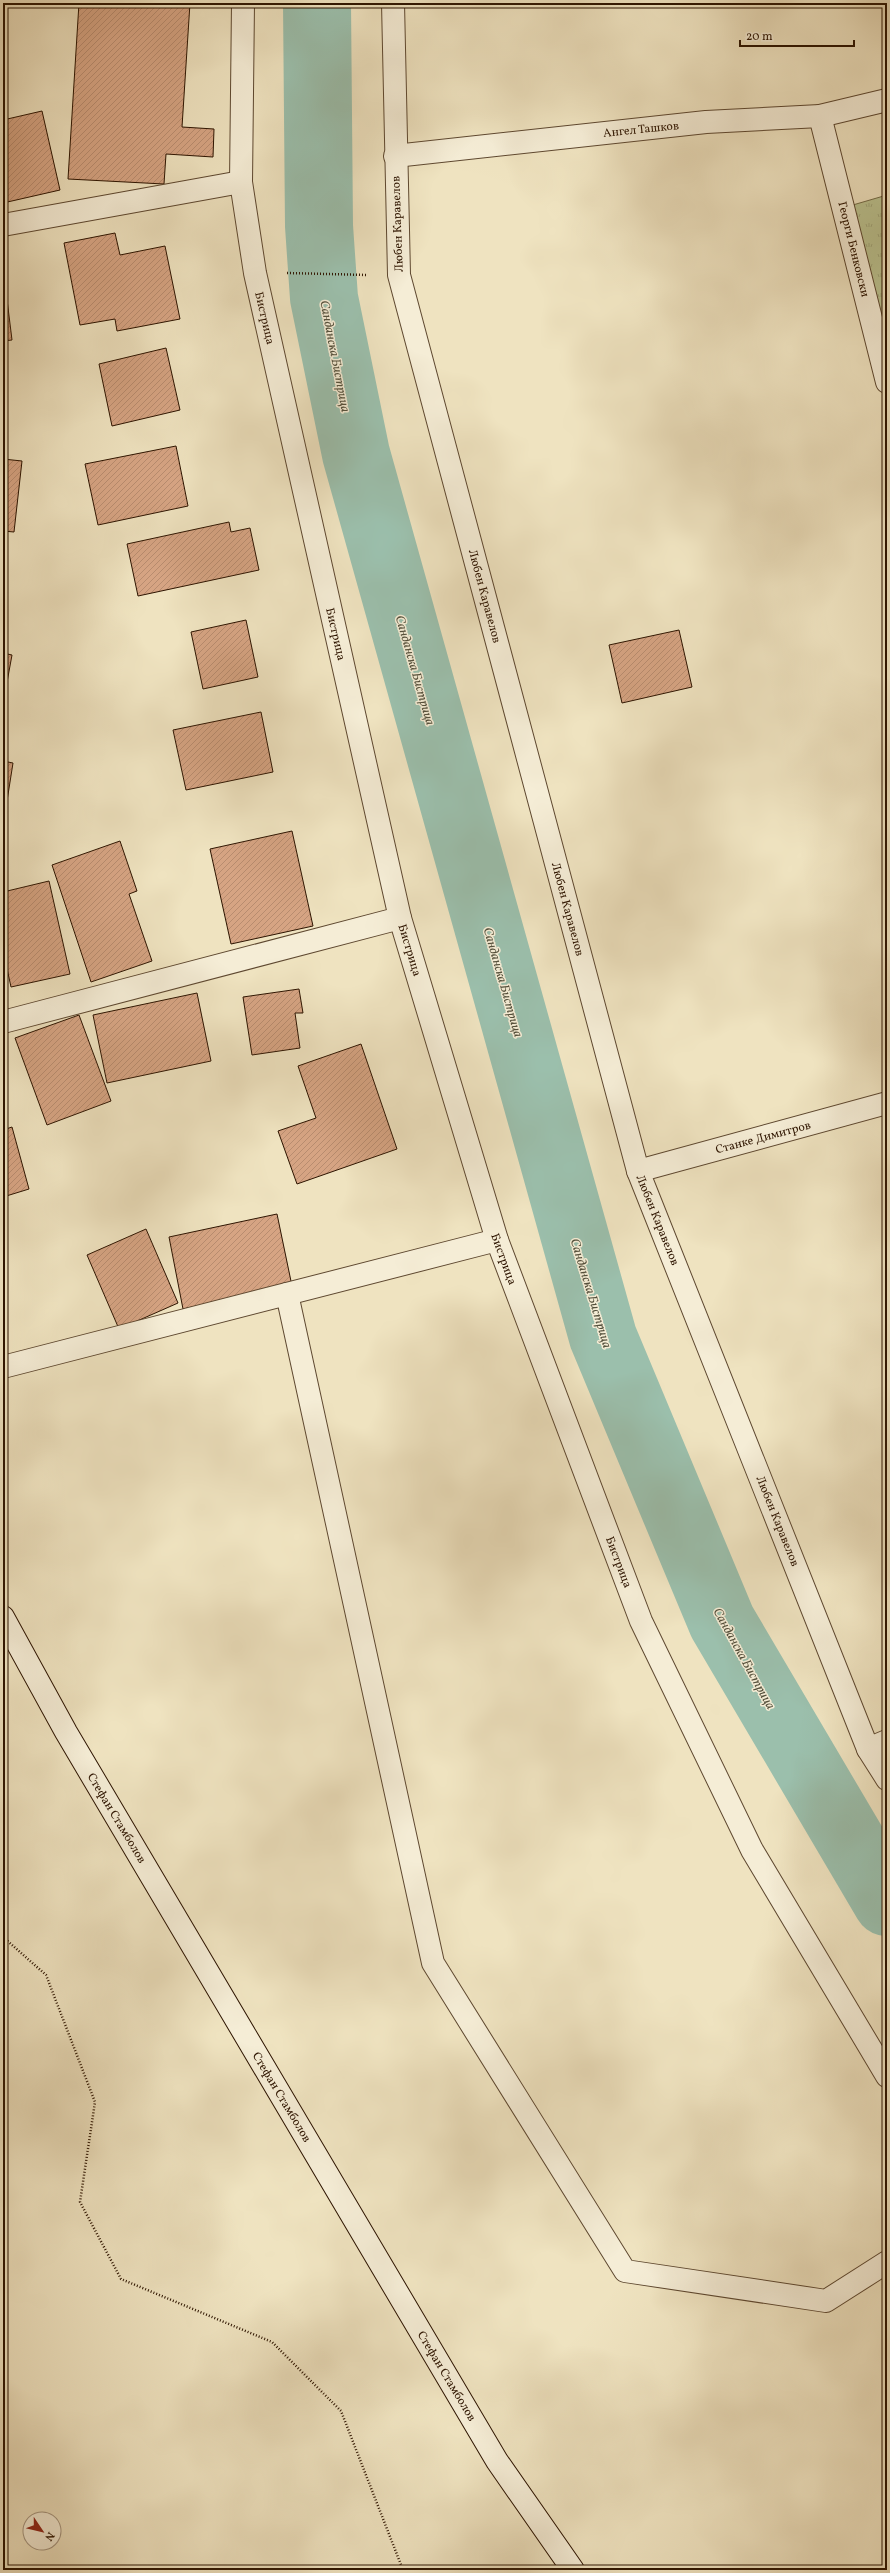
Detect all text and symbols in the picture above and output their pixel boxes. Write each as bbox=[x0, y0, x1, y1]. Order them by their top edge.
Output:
scale bar bbox=[740, 22, 854, 48]
text: 20 m bbox=[746, 29, 773, 45]
street label: Ангел Ташков bbox=[602, 118, 680, 142]
street label: Любен Каравелов bbox=[388, 176, 408, 272]
street label: Георги Бенковски bbox=[833, 200, 873, 299]
street label: Бистрица bbox=[250, 290, 278, 346]
water label: Санданска Бистрица bbox=[314, 299, 354, 414]
street label: Любен Каравелов bbox=[464, 548, 504, 645]
street label: Бистрица bbox=[321, 606, 349, 662]
water label: Санданска Бистрица bbox=[390, 613, 438, 728]
street label: Любен Каравелов bbox=[547, 861, 587, 958]
street label: Бистрица bbox=[394, 922, 425, 978]
water label: Санданска Бистрица bbox=[478, 925, 526, 1040]
street label: Станке Димитров bbox=[714, 1118, 813, 1158]
street label: Любен Каравелов bbox=[632, 1173, 683, 1268]
street label: Бистрица bbox=[486, 1231, 520, 1287]
water label: Санданска Бистрица bbox=[565, 1237, 615, 1351]
street label: Любен Каравелов bbox=[752, 1474, 803, 1569]
street label: Бистрица bbox=[601, 1534, 635, 1590]
water label: Санданска Бистрица bbox=[708, 1605, 779, 1713]
street label: Стефан Стамболов bbox=[83, 1770, 149, 1867]
street label: Стефан Стамболов bbox=[248, 2049, 314, 2146]
street label: Стефан Стамболов bbox=[413, 2328, 479, 2425]
north arrow bbox=[22, 2511, 62, 2551]
text: N bbox=[41, 2528, 57, 2543]

